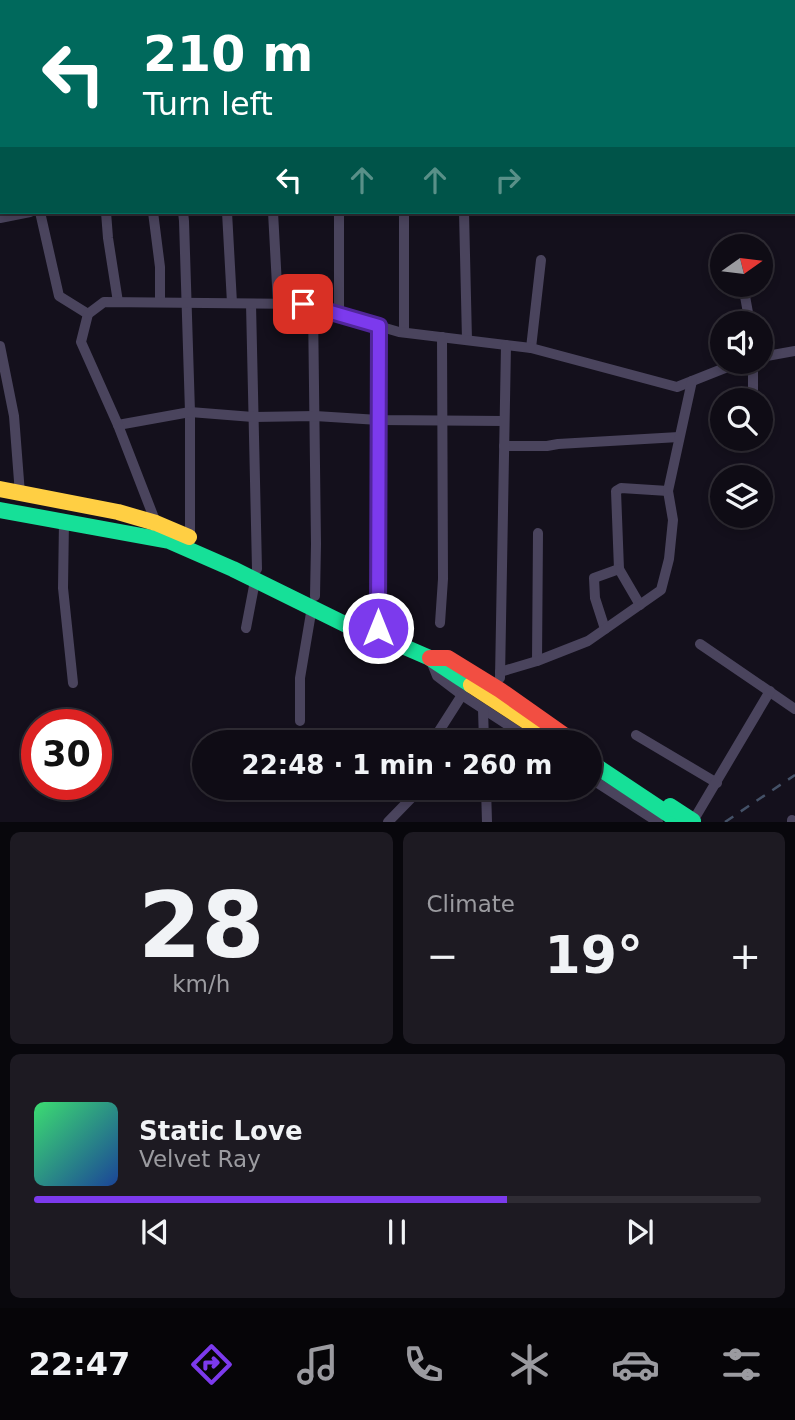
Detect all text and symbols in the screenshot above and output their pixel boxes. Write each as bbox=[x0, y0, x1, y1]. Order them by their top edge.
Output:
text: 210 m bbox=[143, 26, 313, 83]
icon: left bbox=[28, 28, 119, 119]
text: Turn left bbox=[143, 85, 273, 123]
icon: left bbox=[270, 161, 308, 199]
icon: ahead bbox=[343, 161, 381, 199]
icon: ahead bbox=[416, 161, 454, 199]
icon: right bbox=[489, 161, 527, 199]
north arrow bbox=[710, 234, 774, 298]
map controls bbox=[710, 234, 773, 528]
pin bbox=[273, 274, 333, 334]
icon: arrive bbox=[284, 285, 322, 323]
button: sound bbox=[710, 311, 773, 374]
button: search bbox=[710, 388, 773, 451]
button: layers bbox=[710, 465, 773, 528]
position arrow bbox=[341, 591, 415, 665]
speed limit sign: 30 bbox=[21, 709, 112, 800]
text: 22:48 · 1 min · 260 m bbox=[242, 750, 552, 780]
text: 28 bbox=[138, 873, 265, 978]
text: Climate bbox=[427, 891, 515, 917]
text: 19° bbox=[545, 925, 643, 985]
text: − bbox=[427, 934, 458, 978]
text: + bbox=[729, 934, 761, 978]
text: km/h bbox=[172, 971, 230, 997]
text: Static Love bbox=[139, 1116, 303, 1146]
text: Velvet Ray bbox=[139, 1146, 261, 1172]
icon: previous bbox=[136, 1213, 174, 1251]
icon: pause bbox=[378, 1213, 416, 1251]
icon: next bbox=[621, 1213, 659, 1251]
icon: directions bbox=[187, 1340, 236, 1389]
icon: music bbox=[293, 1340, 342, 1389]
icon: phone bbox=[399, 1340, 448, 1389]
icon: climate bbox=[505, 1340, 554, 1389]
icon: car bbox=[611, 1340, 660, 1389]
icon: filters bbox=[717, 1340, 766, 1389]
text: 22:47 bbox=[29, 1345, 130, 1383]

